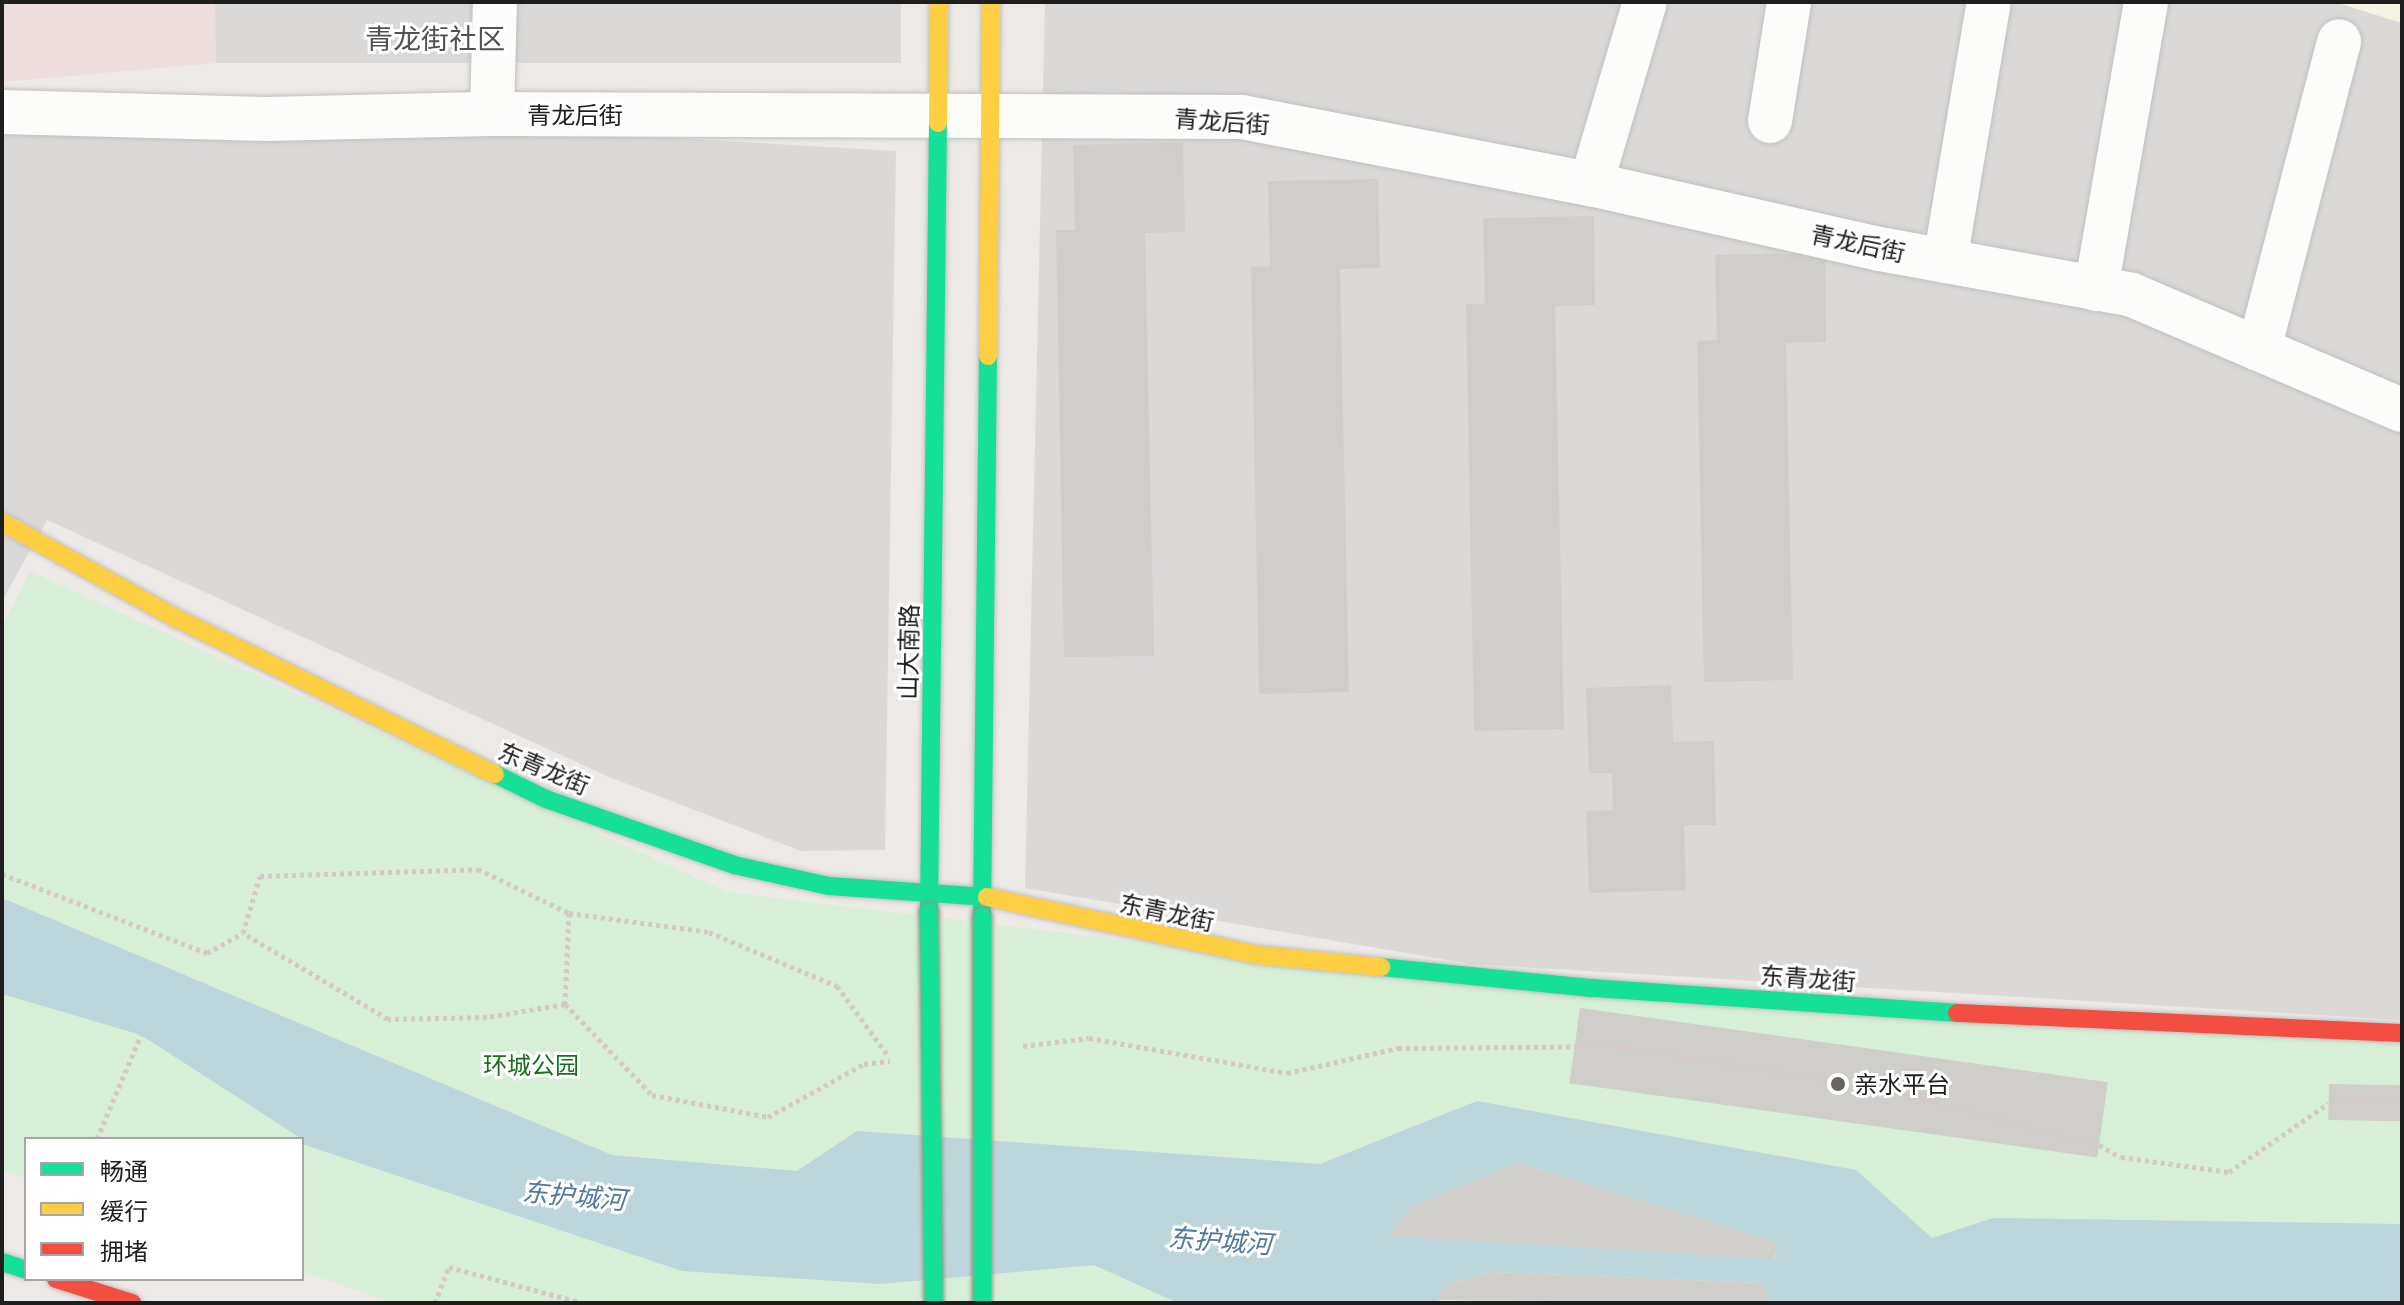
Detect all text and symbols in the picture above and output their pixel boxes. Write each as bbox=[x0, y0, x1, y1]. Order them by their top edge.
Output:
district label: 青龙街社区 bbox=[365, 21, 505, 55]
street label: 青龙后街 bbox=[527, 101, 623, 129]
street label: 青龙后街 bbox=[1173, 103, 1271, 139]
street label: 青龙后街 bbox=[1808, 219, 1908, 267]
street label: 山大南路 bbox=[893, 604, 923, 700]
street label: 东青龙街 bbox=[494, 736, 594, 800]
street label: 东青龙街 bbox=[1117, 888, 1217, 936]
street label: 东青龙街 bbox=[1759, 960, 1857, 996]
park label: 环城公园 bbox=[483, 1051, 579, 1079]
place label: 亲水平台 bbox=[1854, 1070, 1950, 1098]
marker: 亲水平台 bbox=[1829, 1075, 1847, 1093]
legend bbox=[24, 1137, 304, 1281]
text: 畅通 bbox=[100, 1156, 148, 1185]
water label: 东护城河 bbox=[521, 1176, 627, 1216]
text: 缓行 bbox=[100, 1196, 148, 1225]
water label: 东护城河 bbox=[1167, 1222, 1273, 1260]
text: 拥堵 bbox=[100, 1236, 148, 1265]

